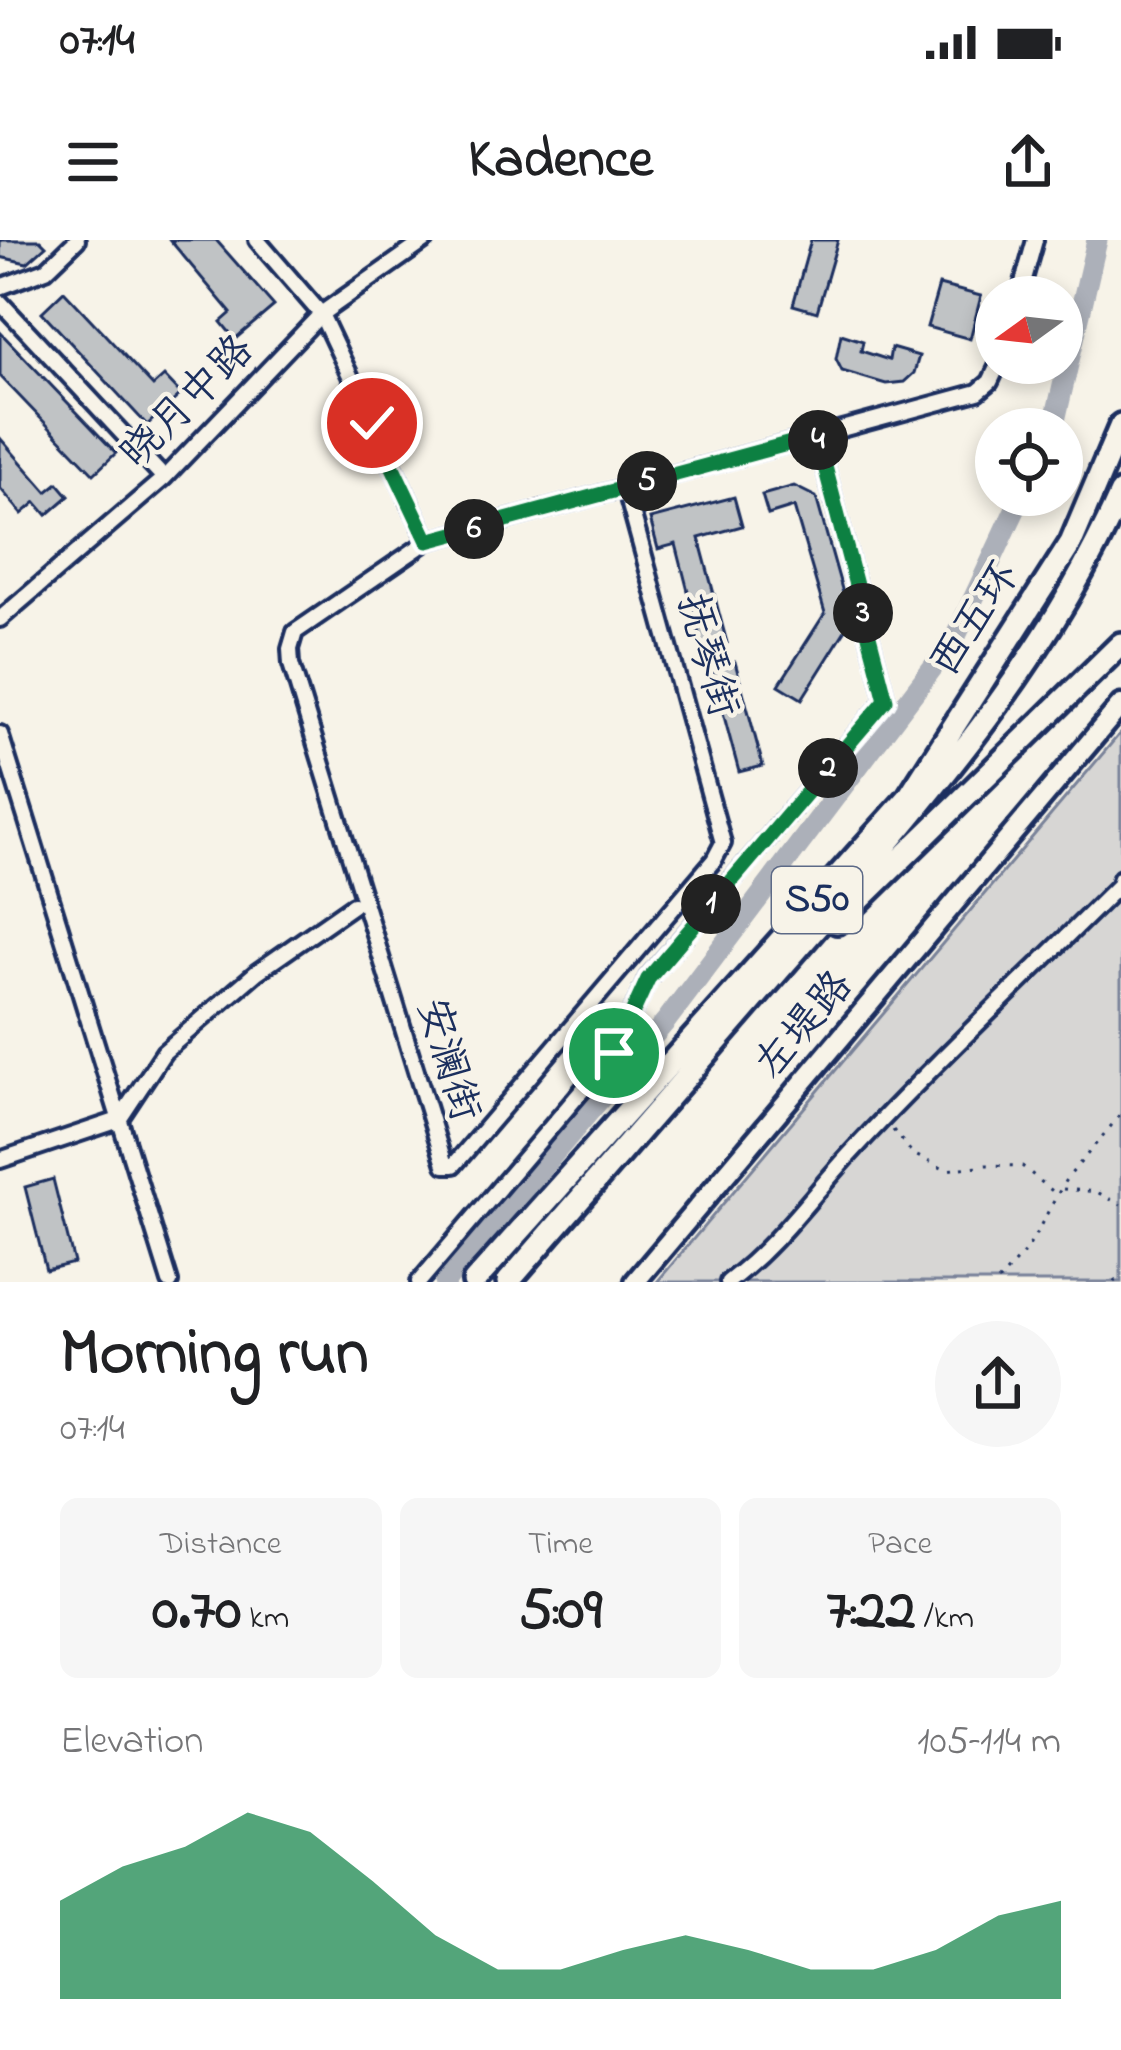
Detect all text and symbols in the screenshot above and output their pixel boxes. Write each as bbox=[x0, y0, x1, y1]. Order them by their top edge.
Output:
text: 07:14 bbox=[60, 9, 135, 75]
text: Kadence bbox=[468, 123, 653, 201]
icon: menu bbox=[60, 129, 126, 195]
icon: share bbox=[995, 129, 1061, 195]
north arrow bbox=[975, 276, 1083, 384]
map controls bbox=[975, 276, 1083, 516]
street label: 晓月中路 bbox=[107, 322, 269, 484]
pin bbox=[321, 372, 423, 474]
icon: check bbox=[339, 390, 405, 456]
button: locate bbox=[975, 408, 1083, 516]
pin: 4 bbox=[788, 410, 848, 470]
text: 4 bbox=[811, 416, 825, 464]
pin: 5 bbox=[617, 451, 677, 511]
text: 5 bbox=[638, 457, 656, 505]
pin: 6 bbox=[444, 499, 504, 559]
text: 6 bbox=[467, 505, 481, 553]
street label: 西五环 bbox=[916, 551, 1036, 689]
pin: 3 bbox=[833, 583, 893, 643]
street label: 抚琴街 bbox=[659, 587, 753, 725]
text: 3 bbox=[856, 589, 870, 637]
pin: 2 bbox=[798, 738, 858, 798]
text: 2 bbox=[820, 744, 836, 792]
road number: S50 bbox=[772, 867, 862, 933]
pin: 1 bbox=[681, 874, 741, 934]
text: 1 bbox=[706, 880, 716, 928]
street label: 左堤路 bbox=[741, 958, 869, 1094]
street label: 安澜街 bbox=[399, 991, 495, 1129]
pin bbox=[563, 1002, 665, 1104]
icon: arrive bbox=[581, 1020, 647, 1086]
text: Morning run bbox=[60, 1308, 369, 1404]
button: share bbox=[935, 1321, 1061, 1447]
text: 07:14 bbox=[60, 1401, 125, 1458]
text: Distance bbox=[160, 1521, 282, 1569]
text: Time bbox=[528, 1521, 593, 1569]
text: Pace bbox=[868, 1521, 932, 1569]
text: 0.70 bbox=[152, 1569, 241, 1656]
text: 5:09 bbox=[519, 1569, 602, 1656]
text: 7:22 bbox=[826, 1569, 916, 1656]
text: km bbox=[241, 1595, 289, 1643]
text: /km bbox=[916, 1595, 974, 1643]
text: Elevation bbox=[60, 1714, 203, 1771]
text: 105–114 m bbox=[917, 1714, 1061, 1771]

